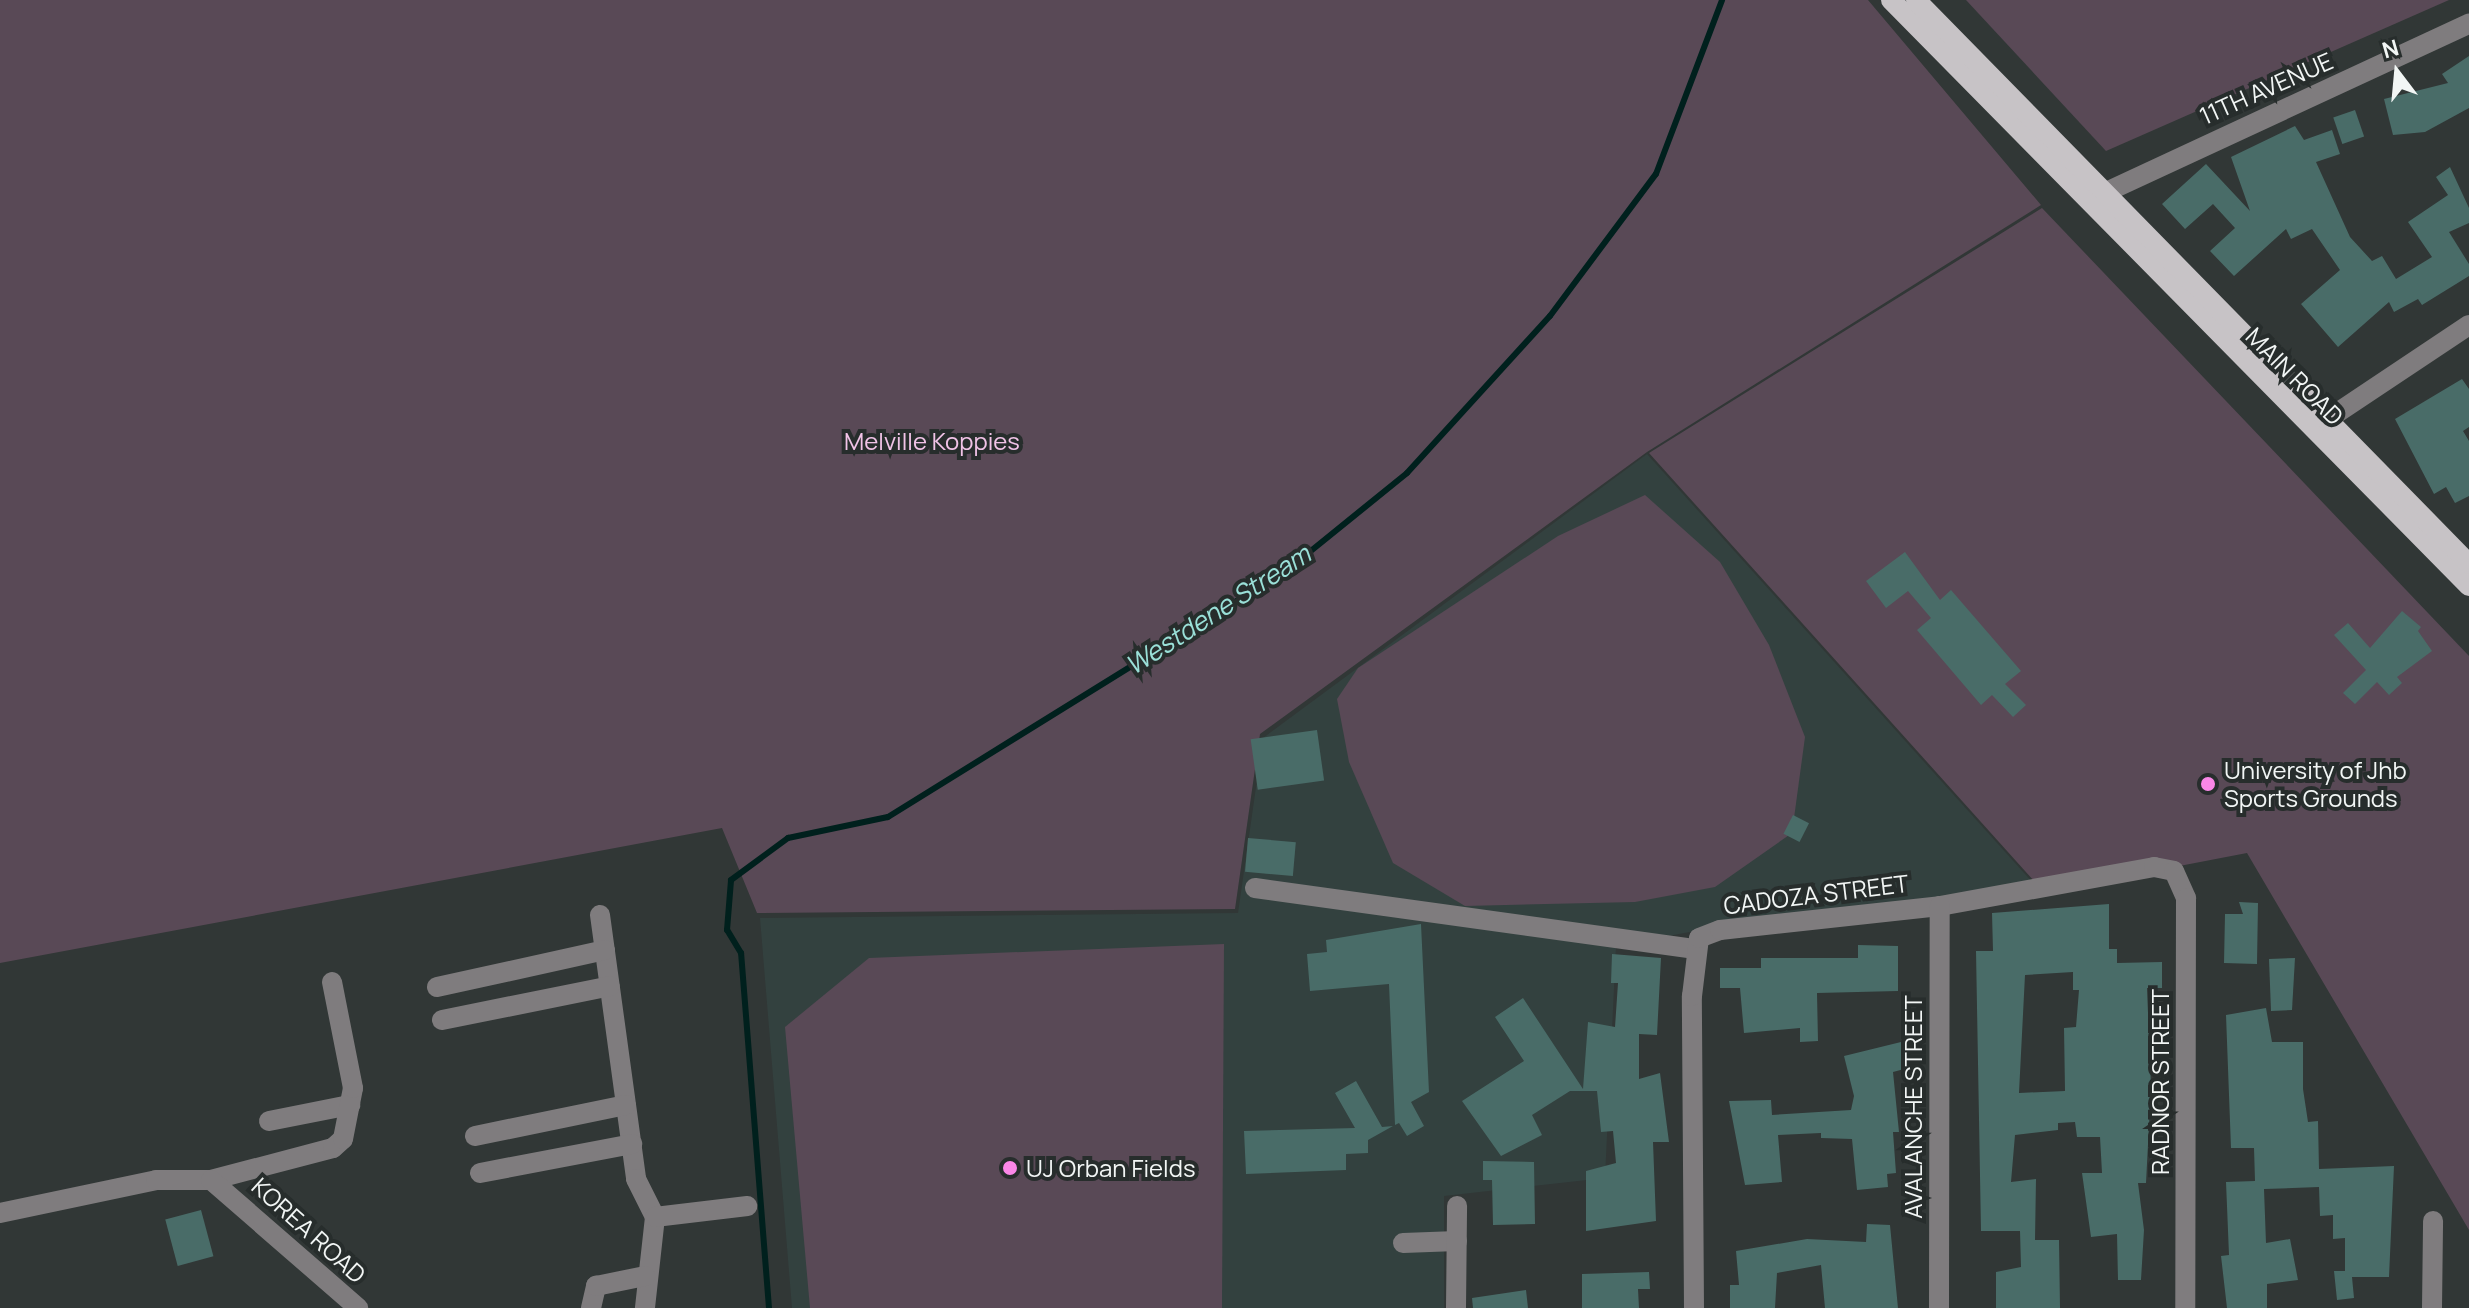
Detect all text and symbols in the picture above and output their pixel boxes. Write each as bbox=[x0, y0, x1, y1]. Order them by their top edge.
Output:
north arrow bbox=[2357, 32, 2437, 112]
text: N bbox=[2379, 32, 2402, 66]
street label: 11TH AVENUE bbox=[2195, 46, 2337, 130]
street label: MAIN ROAD bbox=[2240, 321, 2350, 431]
park label: Melville Koppies bbox=[844, 427, 1020, 455]
water label: Westdene Stream bbox=[1120, 539, 1316, 681]
place label: University of Jhb Sports Grounds bbox=[2224, 756, 2407, 812]
marker: University of Jhb Sports Grounds bbox=[2199, 775, 2217, 793]
street label: CADOZA STREET bbox=[1722, 868, 1910, 920]
street label: RADNOR STREET bbox=[2146, 989, 2174, 1175]
street label: AVALANCHE STREET bbox=[1899, 995, 1927, 1219]
place label: UJ Orban Fields bbox=[1026, 1154, 1196, 1182]
marker: UJ Orban Fields bbox=[1001, 1159, 1019, 1177]
street label: KOREA ROAD bbox=[246, 1171, 372, 1289]

